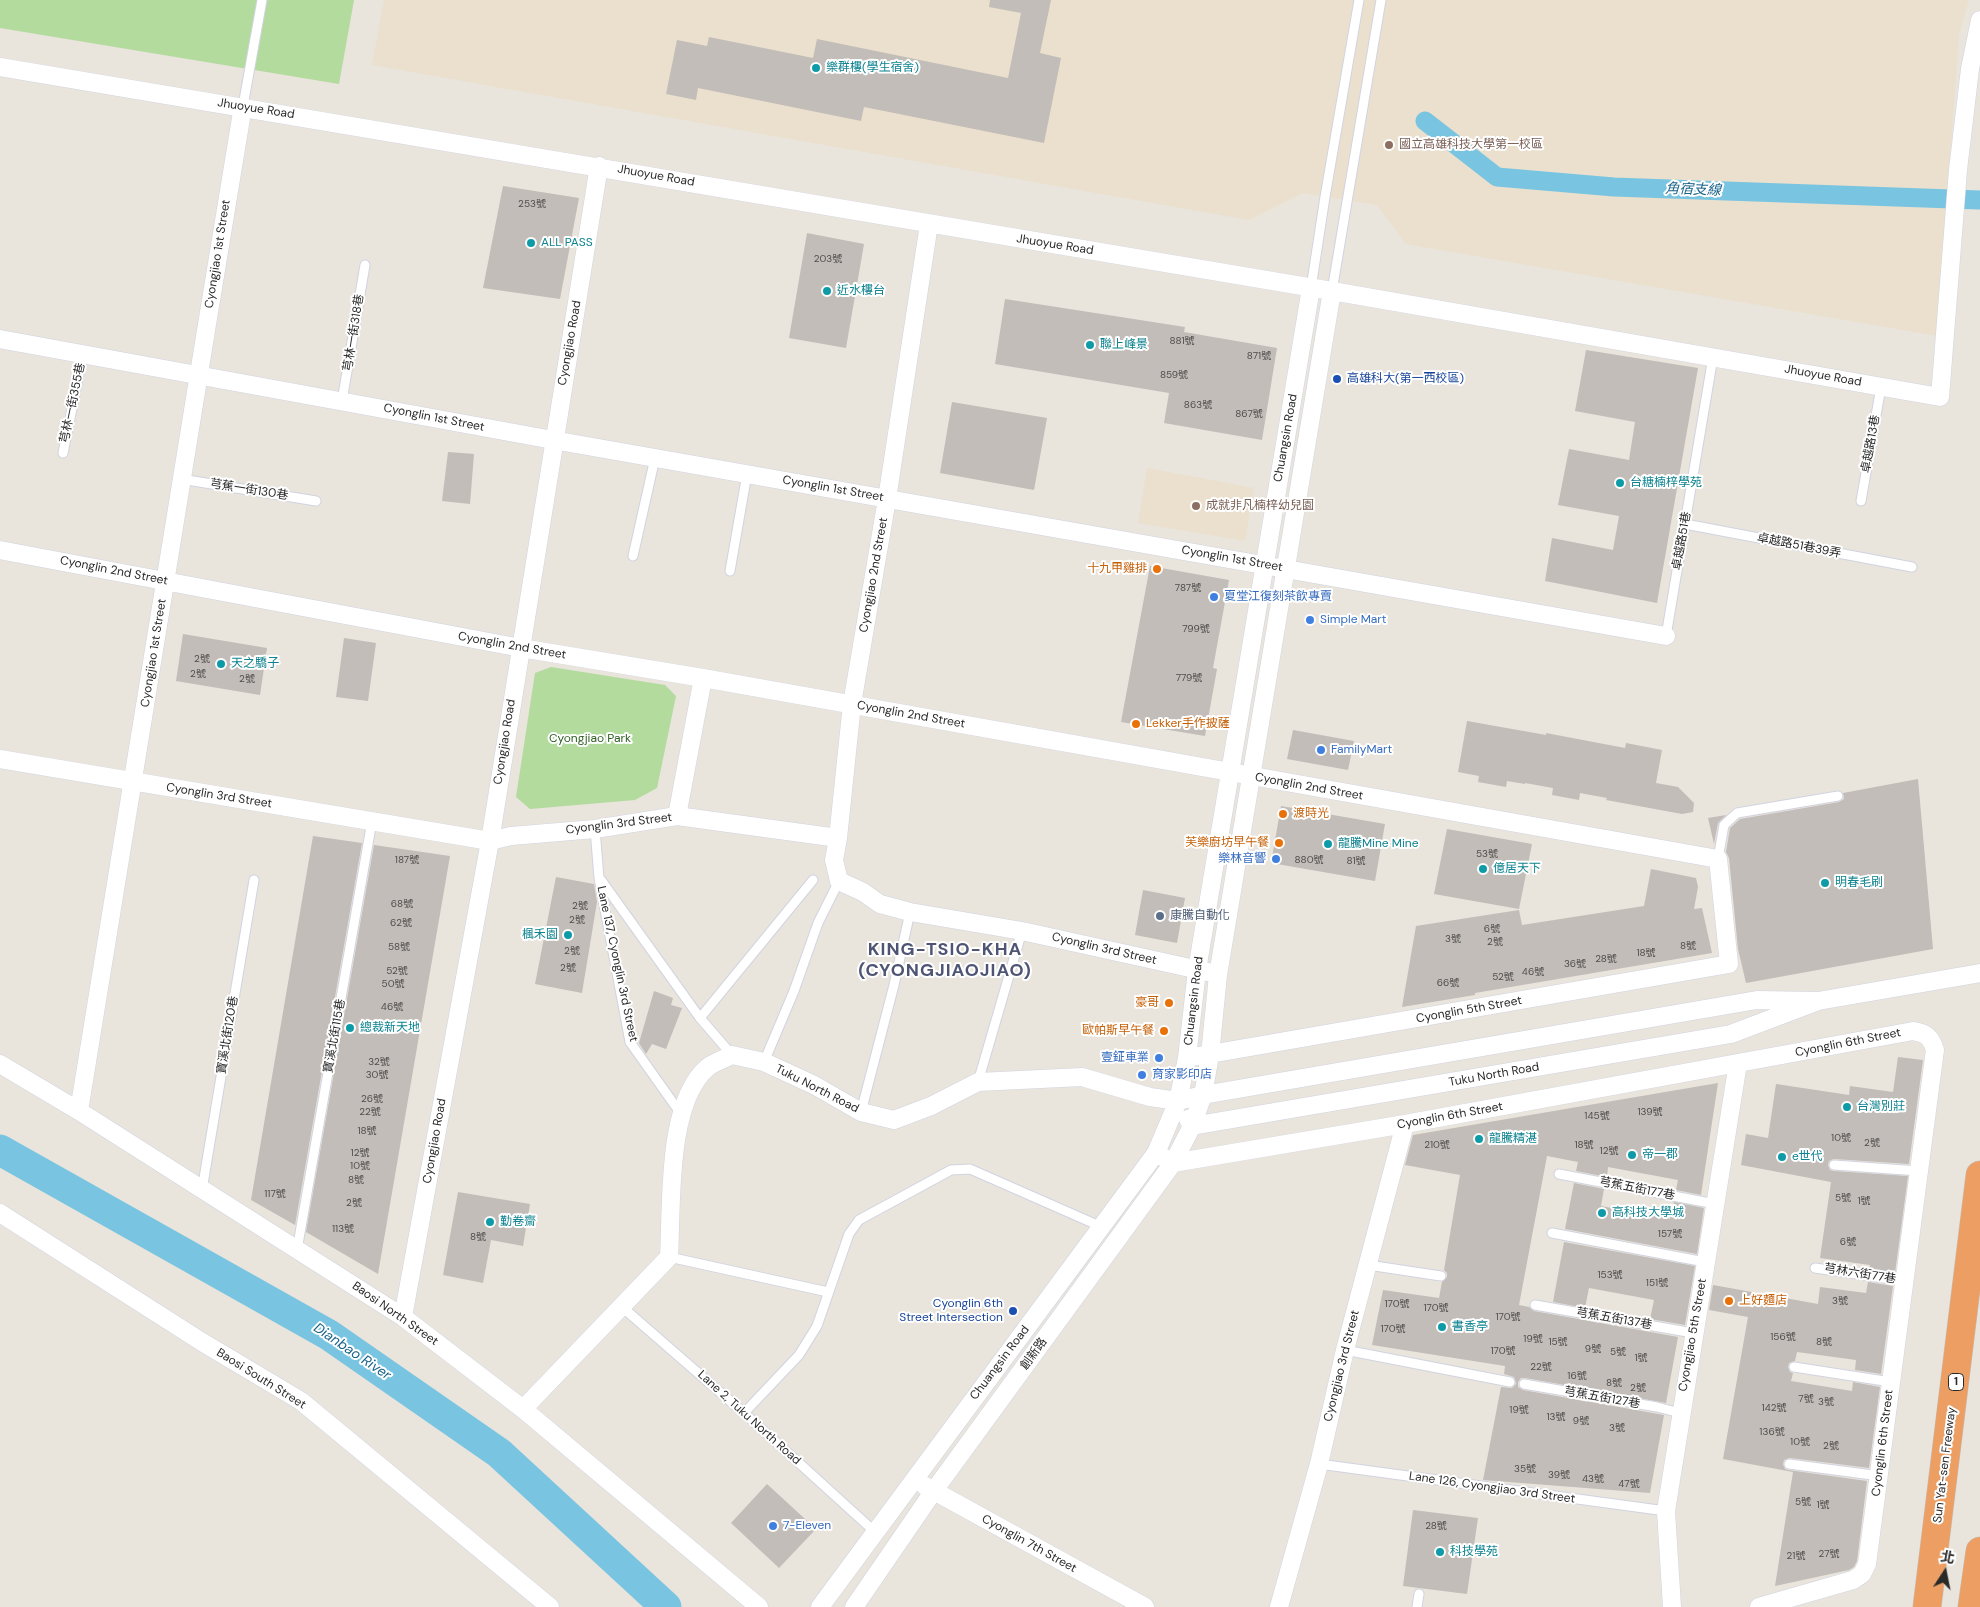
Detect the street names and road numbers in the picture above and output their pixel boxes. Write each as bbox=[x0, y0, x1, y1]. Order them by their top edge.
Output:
street label: Jhuoyue Road bbox=[216, 96, 296, 122]
street label: Jhuoyue Road bbox=[616, 162, 696, 190]
street label: Cyongjiao 1st Street bbox=[202, 199, 234, 309]
street label: Jhuoyue Road bbox=[1015, 232, 1095, 258]
street label: 芎林一街318巷 bbox=[341, 293, 367, 373]
street label: Cyongjiao Road bbox=[555, 299, 585, 387]
street label: 芎林一街355巷 bbox=[57, 362, 89, 444]
street label: Jhuoyue Road bbox=[1783, 362, 1863, 390]
street label: Chuangsin Road bbox=[1271, 393, 1301, 483]
street label: Cyonglin 1st Street bbox=[382, 401, 486, 435]
street label: 卓越路13巷 bbox=[1859, 414, 1883, 474]
street label: Cyonglin 1st Street bbox=[781, 473, 885, 505]
street label: 芎蕉一街130巷 bbox=[209, 477, 289, 503]
street label: 卓越路51巷 bbox=[1670, 511, 1694, 571]
street label: Cyongjiao 2nd Street bbox=[857, 516, 891, 634]
street label: 卓越路51巷39弄 bbox=[1756, 531, 1842, 561]
street label: Cyonglin 1st Street bbox=[1180, 543, 1284, 575]
street label: Cyonglin 2nd Street bbox=[59, 553, 169, 589]
street label: Cyongjiao 1st Street bbox=[138, 598, 170, 708]
street label: Cyonglin 2nd Street bbox=[457, 629, 567, 663]
street label: Cyongjiao Road bbox=[491, 698, 519, 786]
street label: Cyonglin 2nd Street bbox=[856, 698, 966, 732]
street label: Cyonglin 2nd Street bbox=[1254, 770, 1364, 804]
street label: Cyonglin 3rd Street bbox=[165, 781, 273, 811]
street label: Cyonglin 3rd Street bbox=[565, 810, 673, 838]
street label: Lane 137, Cyonglin 3rd Street bbox=[593, 885, 641, 1043]
street label: Cyonglin 3rd Street bbox=[1050, 930, 1158, 968]
street label: Chuangsin Road bbox=[1181, 956, 1207, 1046]
street label: Cyonglin 5th Street bbox=[1415, 994, 1523, 1026]
street label: 寶溪北街120巷 bbox=[215, 995, 241, 1075]
street label: 寶溪北街115巷 bbox=[321, 998, 349, 1074]
street label: Cyonglin 6th Street bbox=[1794, 1026, 1902, 1060]
street label: Tuku North Road bbox=[1448, 1060, 1540, 1090]
street label: Tuku North Road bbox=[773, 1062, 861, 1116]
street label: Cyongjiao Road bbox=[420, 1097, 450, 1185]
street label: Cyonglin 6th Street bbox=[1396, 1100, 1504, 1132]
street label: 芎蕉五街177巷 bbox=[1598, 1175, 1676, 1203]
street label: 芎林六街77巷 bbox=[1823, 1261, 1897, 1287]
street label: Cyongjiao 5th Street bbox=[1676, 1277, 1710, 1393]
street label: Baosi North Street bbox=[349, 1279, 441, 1349]
street label: 芎蕉五街137巷 bbox=[1575, 1305, 1653, 1333]
street label: Cyongjiao 3rd Street bbox=[1321, 1309, 1363, 1423]
street label: Chuangsin Road bbox=[967, 1323, 1033, 1403]
street label: 創新路 bbox=[1018, 1335, 1050, 1373]
street label: Baosi South Street bbox=[214, 1346, 308, 1412]
street label: Lane 2, Tuku North Road bbox=[694, 1368, 804, 1468]
road number: 1 bbox=[1948, 1374, 1964, 1390]
street label: 芎蕉五街127巷 bbox=[1563, 1384, 1641, 1412]
street label: Cyonglin 6th Street bbox=[1869, 1389, 1897, 1497]
street label: Sun Yat-sen Freeway bbox=[1931, 1406, 1959, 1524]
street label: Lane 126, Cyongjiao 3rd Street bbox=[1408, 1469, 1576, 1507]
street label: Cyonglin 7th Street bbox=[979, 1512, 1079, 1576]

